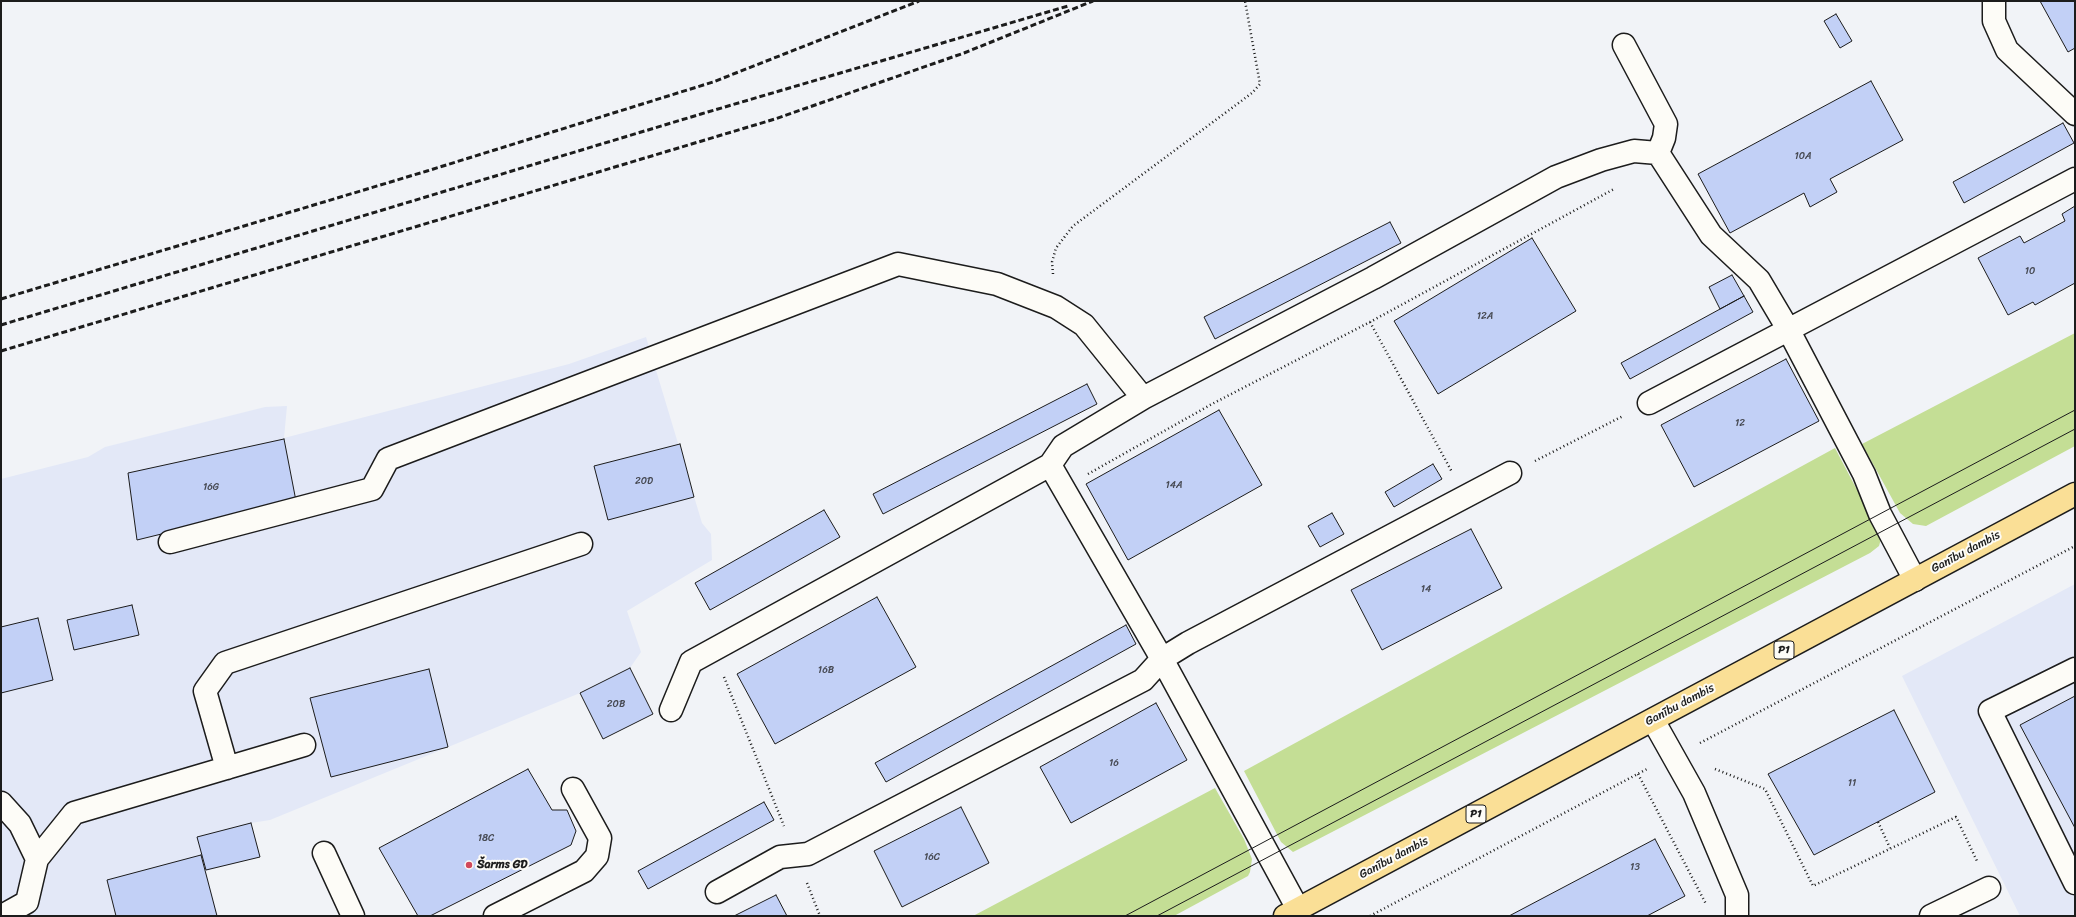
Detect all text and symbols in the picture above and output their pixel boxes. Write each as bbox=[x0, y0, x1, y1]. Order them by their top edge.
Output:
house number: 10A bbox=[1794, 150, 1812, 162]
house number: 10 bbox=[2025, 265, 2035, 277]
house number: 12A bbox=[1477, 310, 1493, 322]
house number: 12 bbox=[1735, 417, 1745, 429]
house number: 20D bbox=[635, 475, 653, 487]
house number: 14A bbox=[1165, 479, 1183, 491]
house number: 16G bbox=[203, 481, 219, 493]
street label: Ganību dambis bbox=[1929, 528, 2003, 576]
house number: 14 bbox=[1421, 583, 1431, 595]
road number: P1 bbox=[1774, 641, 1794, 659]
house number: 16B bbox=[818, 664, 834, 676]
street label: Ganību dambis bbox=[1643, 681, 1717, 729]
house number: 20B bbox=[607, 698, 625, 710]
house number: 16 bbox=[1109, 757, 1119, 769]
house number: 11 bbox=[1848, 777, 1856, 789]
road number: P1 bbox=[1466, 805, 1486, 823]
house number: 18C bbox=[478, 832, 494, 844]
street label: Ganību dambis bbox=[1357, 834, 1431, 882]
house number: 16C bbox=[924, 851, 940, 863]
place label: Šarms GD bbox=[477, 858, 527, 872]
marker: Šarms GD bbox=[464, 860, 474, 870]
house number: 13 bbox=[1630, 861, 1640, 873]

